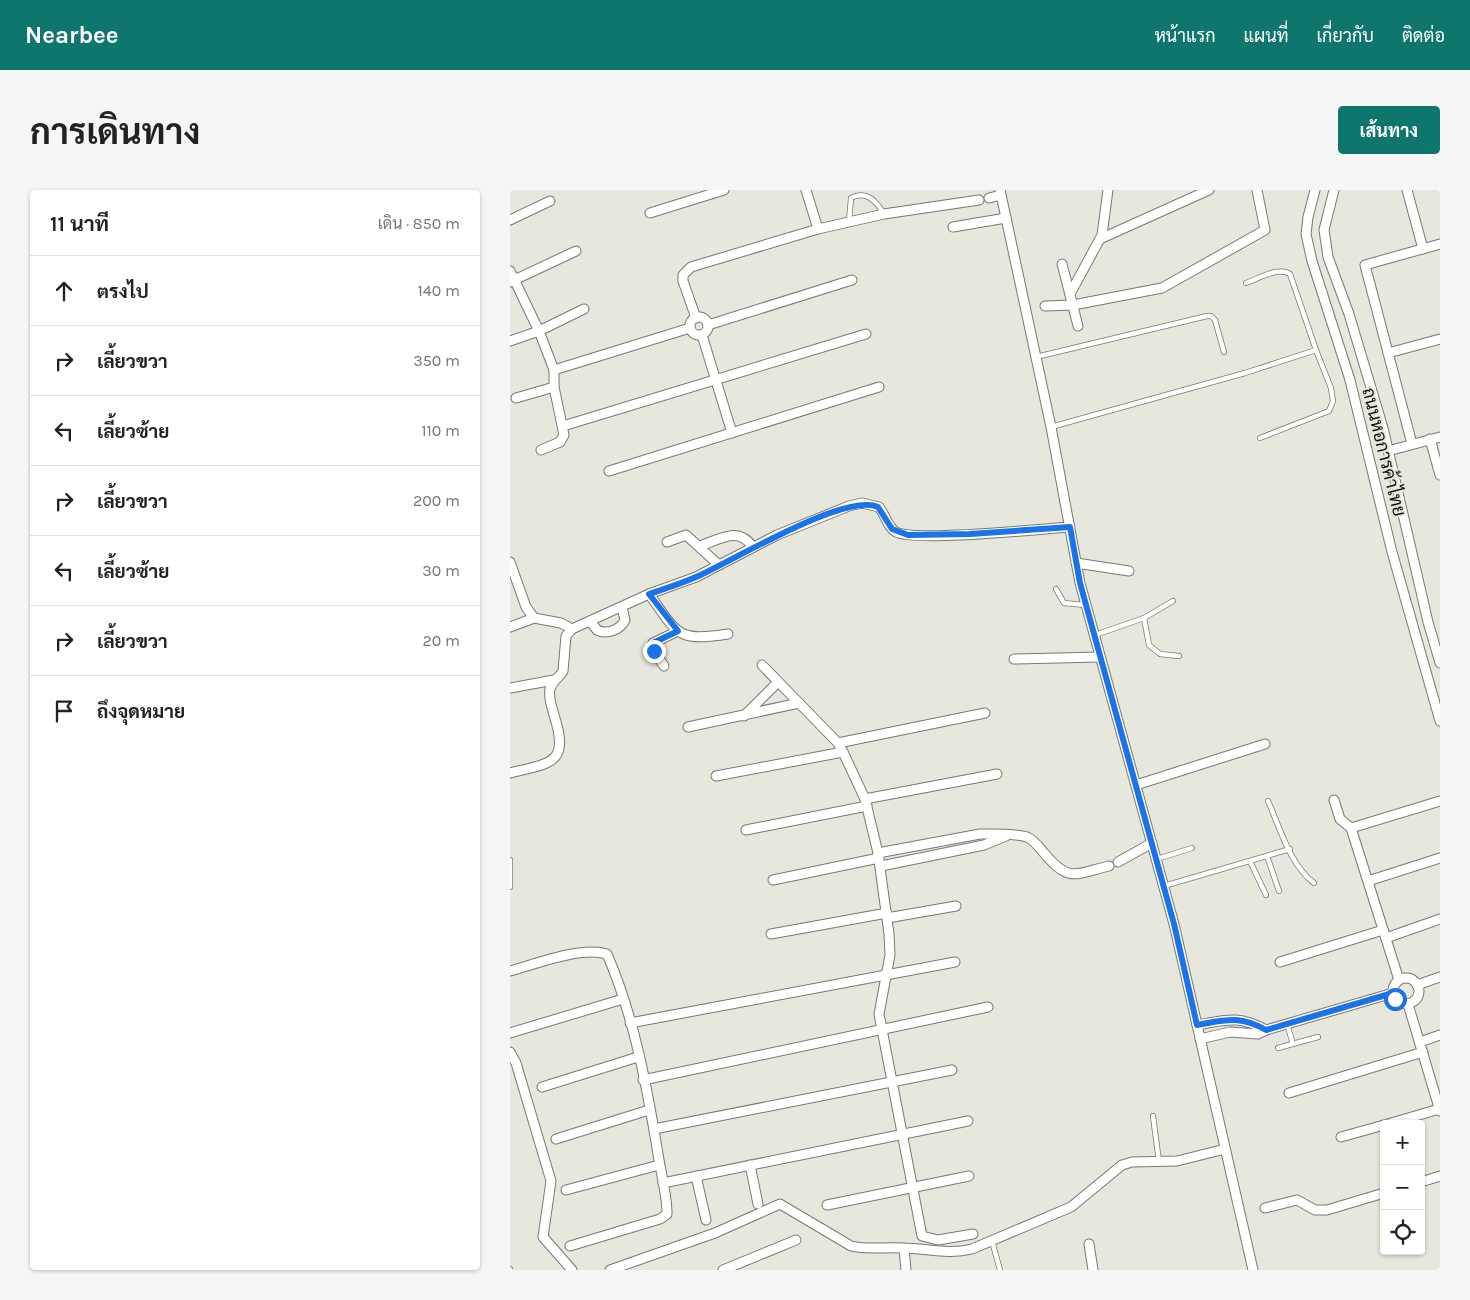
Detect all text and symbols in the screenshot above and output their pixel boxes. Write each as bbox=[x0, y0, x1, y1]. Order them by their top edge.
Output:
text: Nearbee bbox=[25, 21, 119, 49]
text: หน้าแรก bbox=[1154, 25, 1216, 47]
text: แผนที่ bbox=[1244, 25, 1288, 47]
text: เกี่ยวกับ bbox=[1316, 25, 1374, 47]
text: ติดต่อ bbox=[1402, 25, 1445, 47]
button: เส้นทาง bbox=[1338, 106, 1440, 154]
text: การเดินทาง bbox=[30, 112, 200, 153]
text: 11 นาที bbox=[50, 212, 109, 236]
text: เดิน · 850 m bbox=[378, 214, 460, 233]
icon: ahead bbox=[50, 277, 78, 305]
text: ตรงไป bbox=[97, 281, 149, 303]
text: 140 m bbox=[418, 281, 460, 300]
icon: right bbox=[50, 347, 78, 375]
text: เลี้ยวขวา bbox=[97, 351, 168, 373]
text: 350 m bbox=[413, 351, 460, 370]
street label: ถนนหอการค้าไทย bbox=[1357, 385, 1413, 519]
icon: left bbox=[50, 417, 78, 445]
text: เลี้ยวซ้าย bbox=[97, 421, 169, 443]
text: 110 m bbox=[421, 421, 460, 440]
icon: right bbox=[50, 487, 78, 515]
text: เลี้ยวขวา bbox=[97, 491, 168, 513]
text: 200 m bbox=[413, 491, 460, 510]
icon: left bbox=[50, 557, 78, 585]
text: เลี้ยวซ้าย bbox=[97, 561, 169, 583]
text: 30 m bbox=[422, 561, 460, 580]
icon: right bbox=[50, 627, 78, 655]
text: เลี้ยวขวา bbox=[97, 631, 168, 653]
text: 20 m bbox=[422, 631, 460, 650]
route end bbox=[643, 640, 666, 663]
icon: arrive bbox=[50, 697, 78, 725]
text: ถึงจุดหมาย bbox=[97, 701, 185, 723]
route start bbox=[1384, 988, 1407, 1011]
map controls bbox=[1380, 1120, 1425, 1255]
button: + bbox=[1380, 1120, 1425, 1165]
button: − bbox=[1380, 1165, 1425, 1210]
button: locate bbox=[1380, 1210, 1425, 1255]

